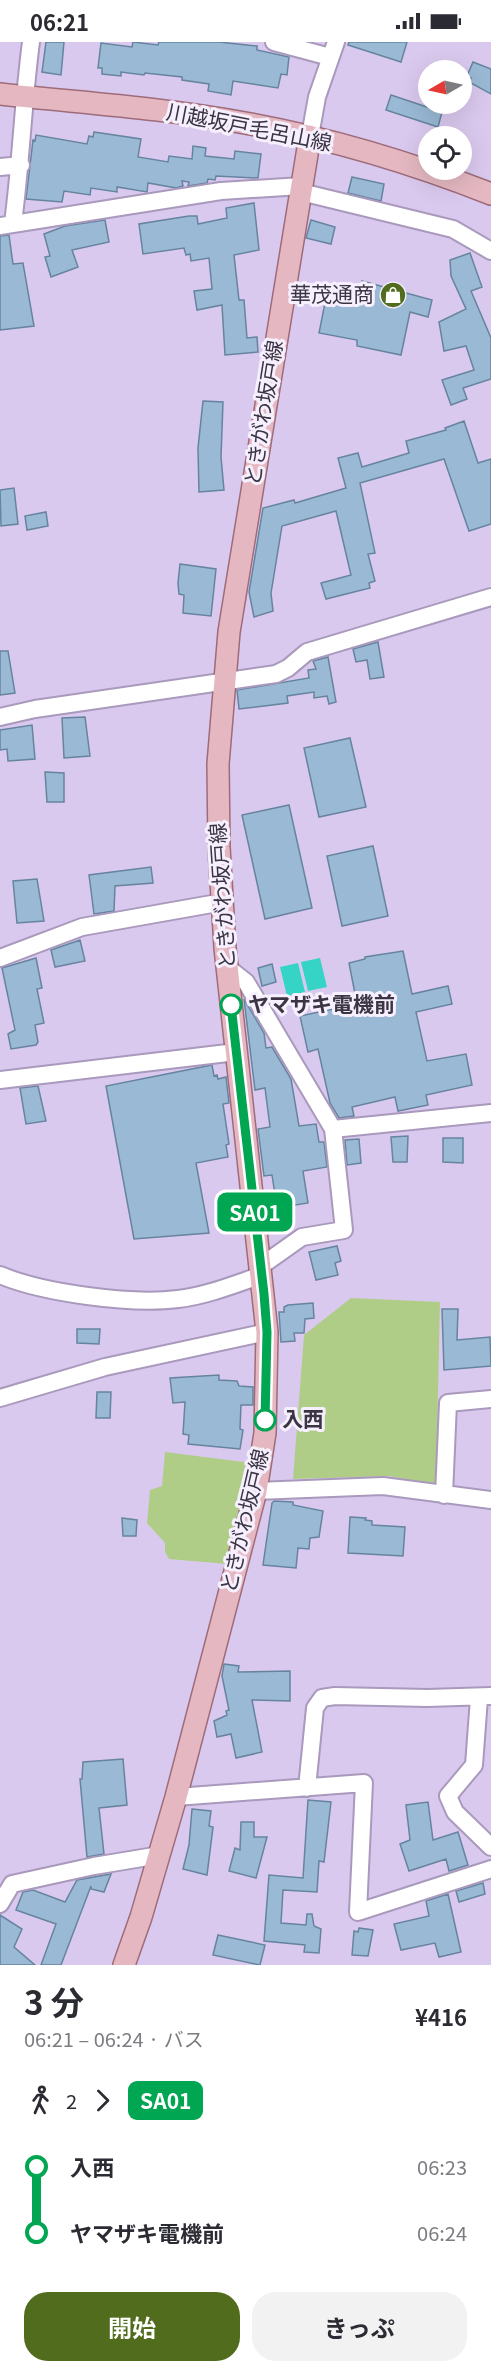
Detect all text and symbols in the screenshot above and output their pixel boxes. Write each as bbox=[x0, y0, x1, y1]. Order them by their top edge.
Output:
text: 06:21 bbox=[30, 5, 89, 37]
north arrow bbox=[418, 60, 472, 114]
map controls bbox=[418, 60, 472, 180]
street label: 川越坂戸毛呂山線 bbox=[164, 95, 335, 157]
button: locate bbox=[418, 126, 472, 180]
place label: 華茂通商 bbox=[290, 278, 374, 308]
shop icon: 華茂通商 bbox=[378, 280, 408, 310]
street label: ときがわ坂戸線 bbox=[236, 338, 288, 488]
street label: ときがわ坂戸線 bbox=[201, 822, 241, 971]
place label: ヤマザキ電機前 bbox=[248, 988, 395, 1018]
marker: ヤマザキ電機前 bbox=[220, 994, 242, 1016]
line badge: SA01 bbox=[213, 1192, 297, 1232]
text: SA01 bbox=[229, 1197, 281, 1227]
place label: 入西 bbox=[282, 1403, 324, 1433]
marker: 入西 bbox=[254, 1409, 276, 1431]
street label: ときがわ坂戸線 bbox=[212, 1446, 274, 1596]
text: 3 分 bbox=[24, 1977, 84, 2025]
text: ¥416 bbox=[415, 2000, 467, 2032]
text: 06:21 – 06:24 · バス bbox=[24, 2024, 204, 2053]
icon: walk bbox=[24, 2084, 57, 2117]
icon: forward bbox=[86, 2084, 119, 2117]
text: SA01 bbox=[140, 2085, 191, 2115]
text: 2 bbox=[66, 2086, 77, 2115]
text: 入西 bbox=[70, 2150, 114, 2182]
text: 06:23 bbox=[417, 2152, 467, 2181]
text: ヤマザキ電機前 bbox=[70, 2216, 224, 2248]
text: 06:24 bbox=[417, 2218, 467, 2247]
button: 開始 bbox=[24, 2292, 240, 2361]
button: きっぷ bbox=[252, 2292, 467, 2361]

